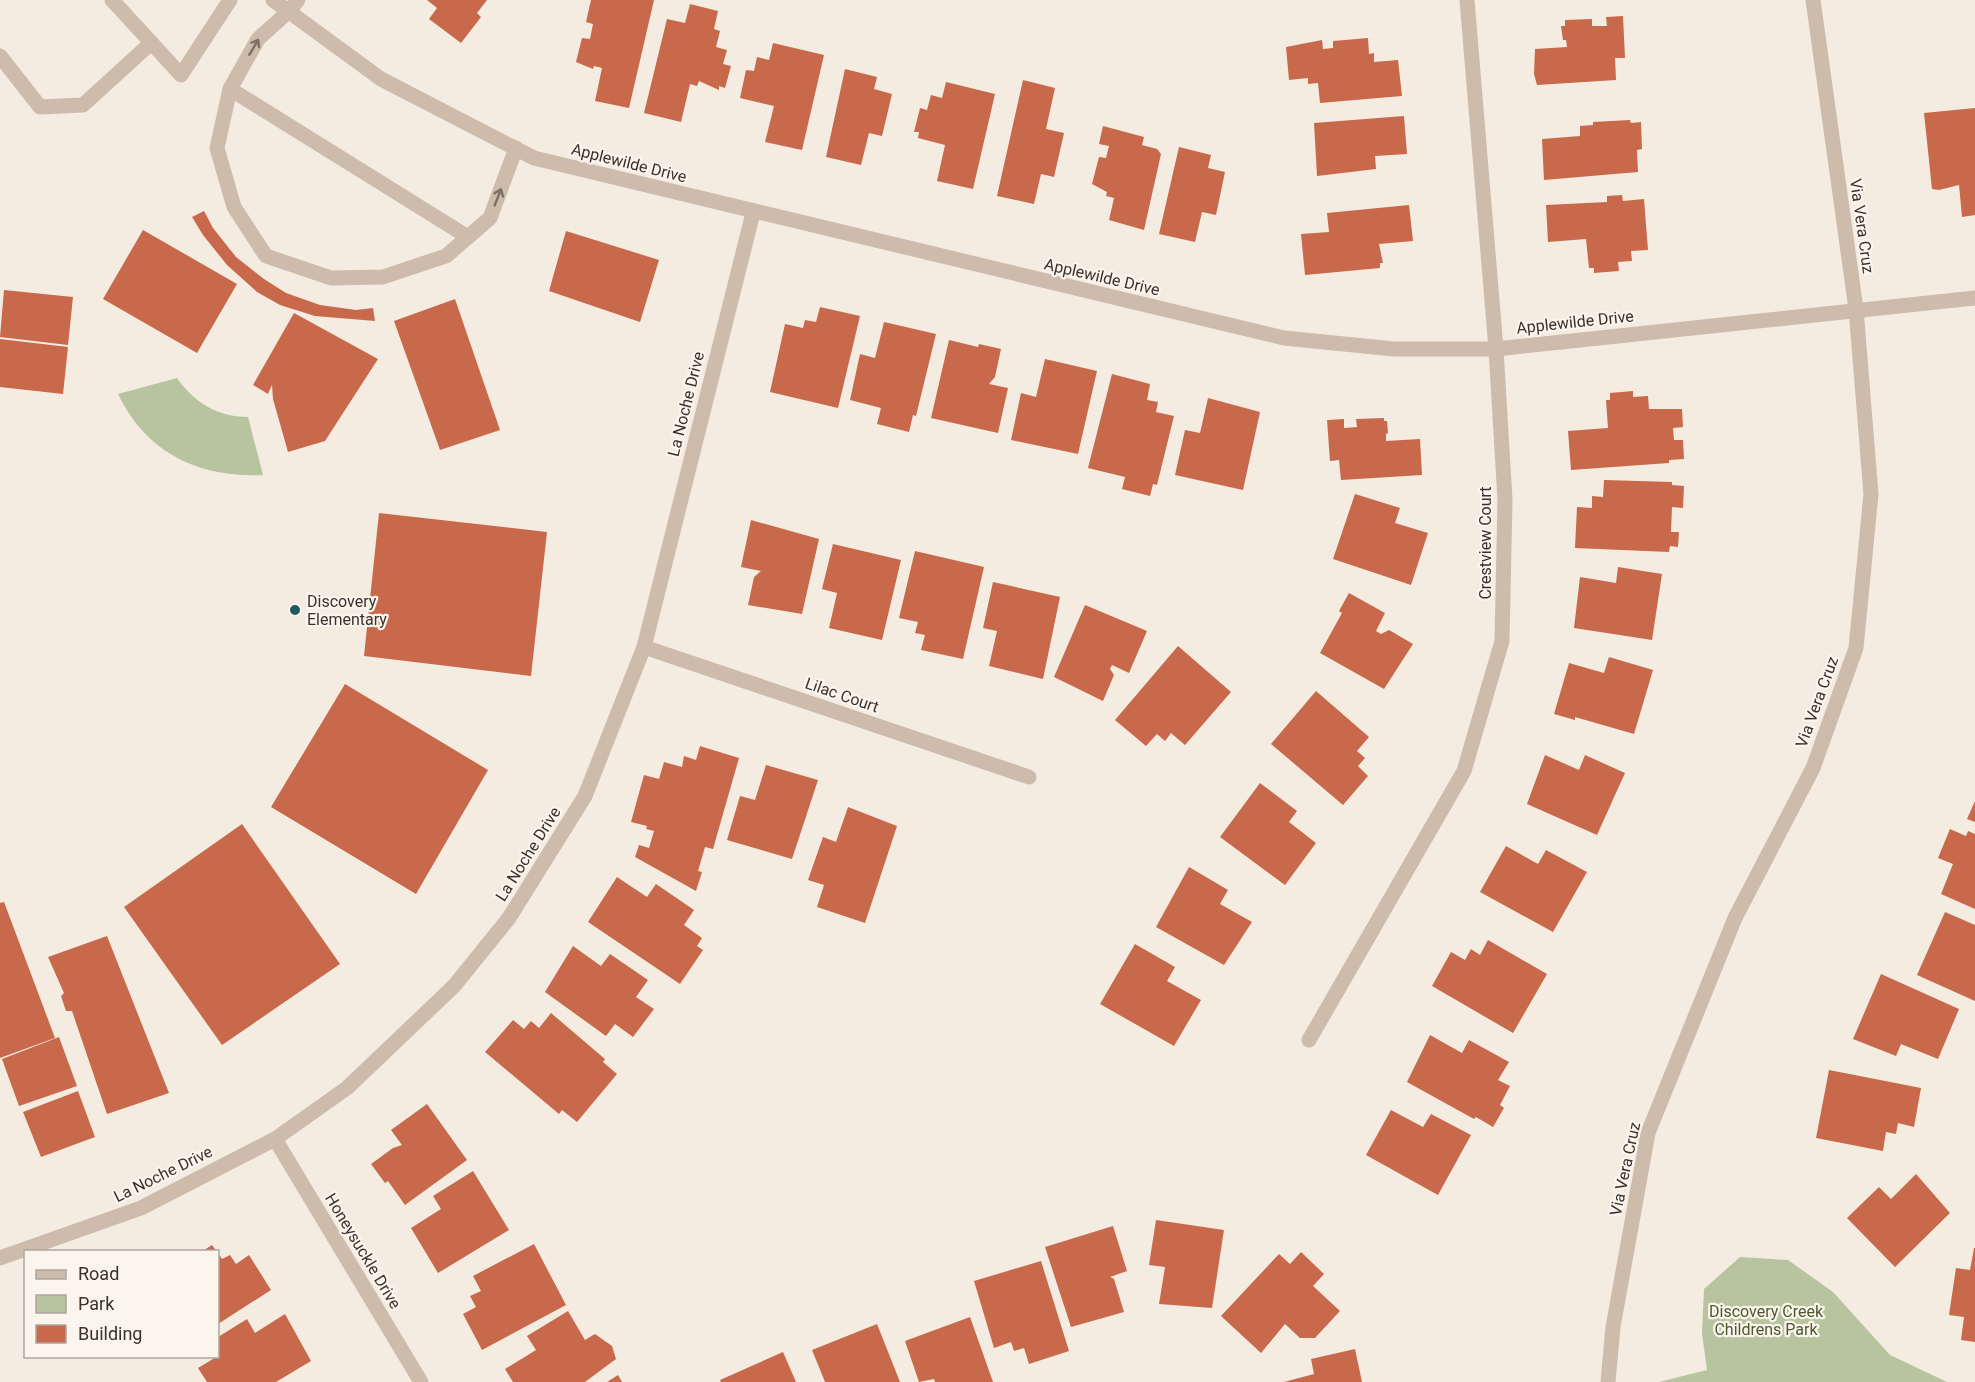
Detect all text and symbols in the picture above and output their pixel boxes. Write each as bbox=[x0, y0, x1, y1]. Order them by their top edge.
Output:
one-way arrow bbox=[248, 39, 260, 56]
street label: Applewilde Drive bbox=[569, 140, 689, 186]
street label: Via Vera Cruz bbox=[1846, 177, 1878, 275]
one-way arrow bbox=[493, 188, 504, 206]
street label: Applewilde Drive bbox=[1042, 254, 1162, 300]
street label: Applewilde Drive bbox=[1515, 306, 1635, 338]
street label: La Noche Drive bbox=[664, 350, 708, 458]
street label: Crestview Court bbox=[1476, 486, 1495, 600]
place label: Discovery Elementary bbox=[307, 592, 387, 629]
marker: Discovery Elementary bbox=[288, 603, 302, 617]
street label: Via Vera Cruz bbox=[1792, 654, 1842, 750]
street label: Lilac Court bbox=[803, 674, 881, 716]
street label: La Noche Drive bbox=[491, 803, 565, 905]
street label: Via Vera Cruz bbox=[1606, 1120, 1644, 1218]
street label: La Noche Drive bbox=[111, 1142, 215, 1206]
street label: Honeysuckle Drive bbox=[321, 1190, 405, 1312]
legend bbox=[24, 1250, 219, 1358]
text: Road bbox=[78, 1263, 119, 1284]
text: Park bbox=[78, 1293, 115, 1314]
park label: Discovery Creek Childrens Park bbox=[1709, 1302, 1824, 1339]
text: Building bbox=[78, 1323, 142, 1344]

